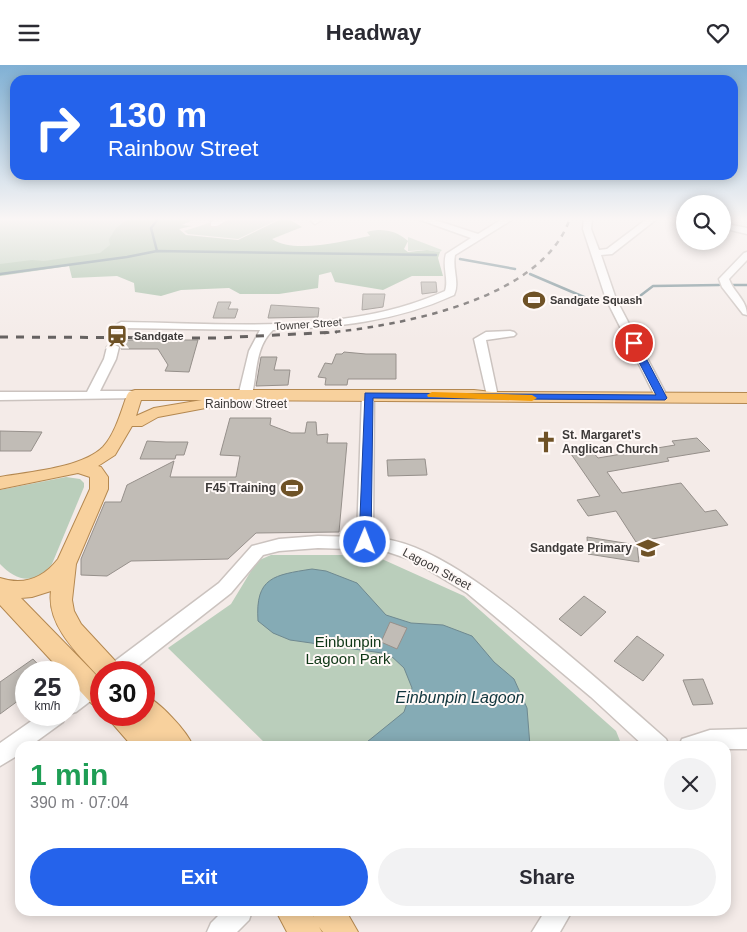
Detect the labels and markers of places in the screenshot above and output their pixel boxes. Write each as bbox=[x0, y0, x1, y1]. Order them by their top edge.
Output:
sports icon: Sandgate Squash bbox=[521, 287, 547, 313]
place label: Sandgate Squash bbox=[550, 294, 643, 306]
pin bbox=[613, 322, 655, 364]
station icon: Sandgate bbox=[104, 323, 130, 349]
place label: Sandgate bbox=[134, 330, 184, 342]
place label: St. Margaret's Anglican Church bbox=[562, 428, 658, 456]
church icon: St. Margaret's Anglican Church bbox=[533, 429, 559, 455]
sports icon: F45 Training bbox=[279, 475, 305, 501]
place label: F45 Training bbox=[205, 481, 276, 495]
school or university icon: Sandgate Primary bbox=[635, 535, 661, 561]
place label: Sandgate Primary bbox=[530, 541, 632, 555]

